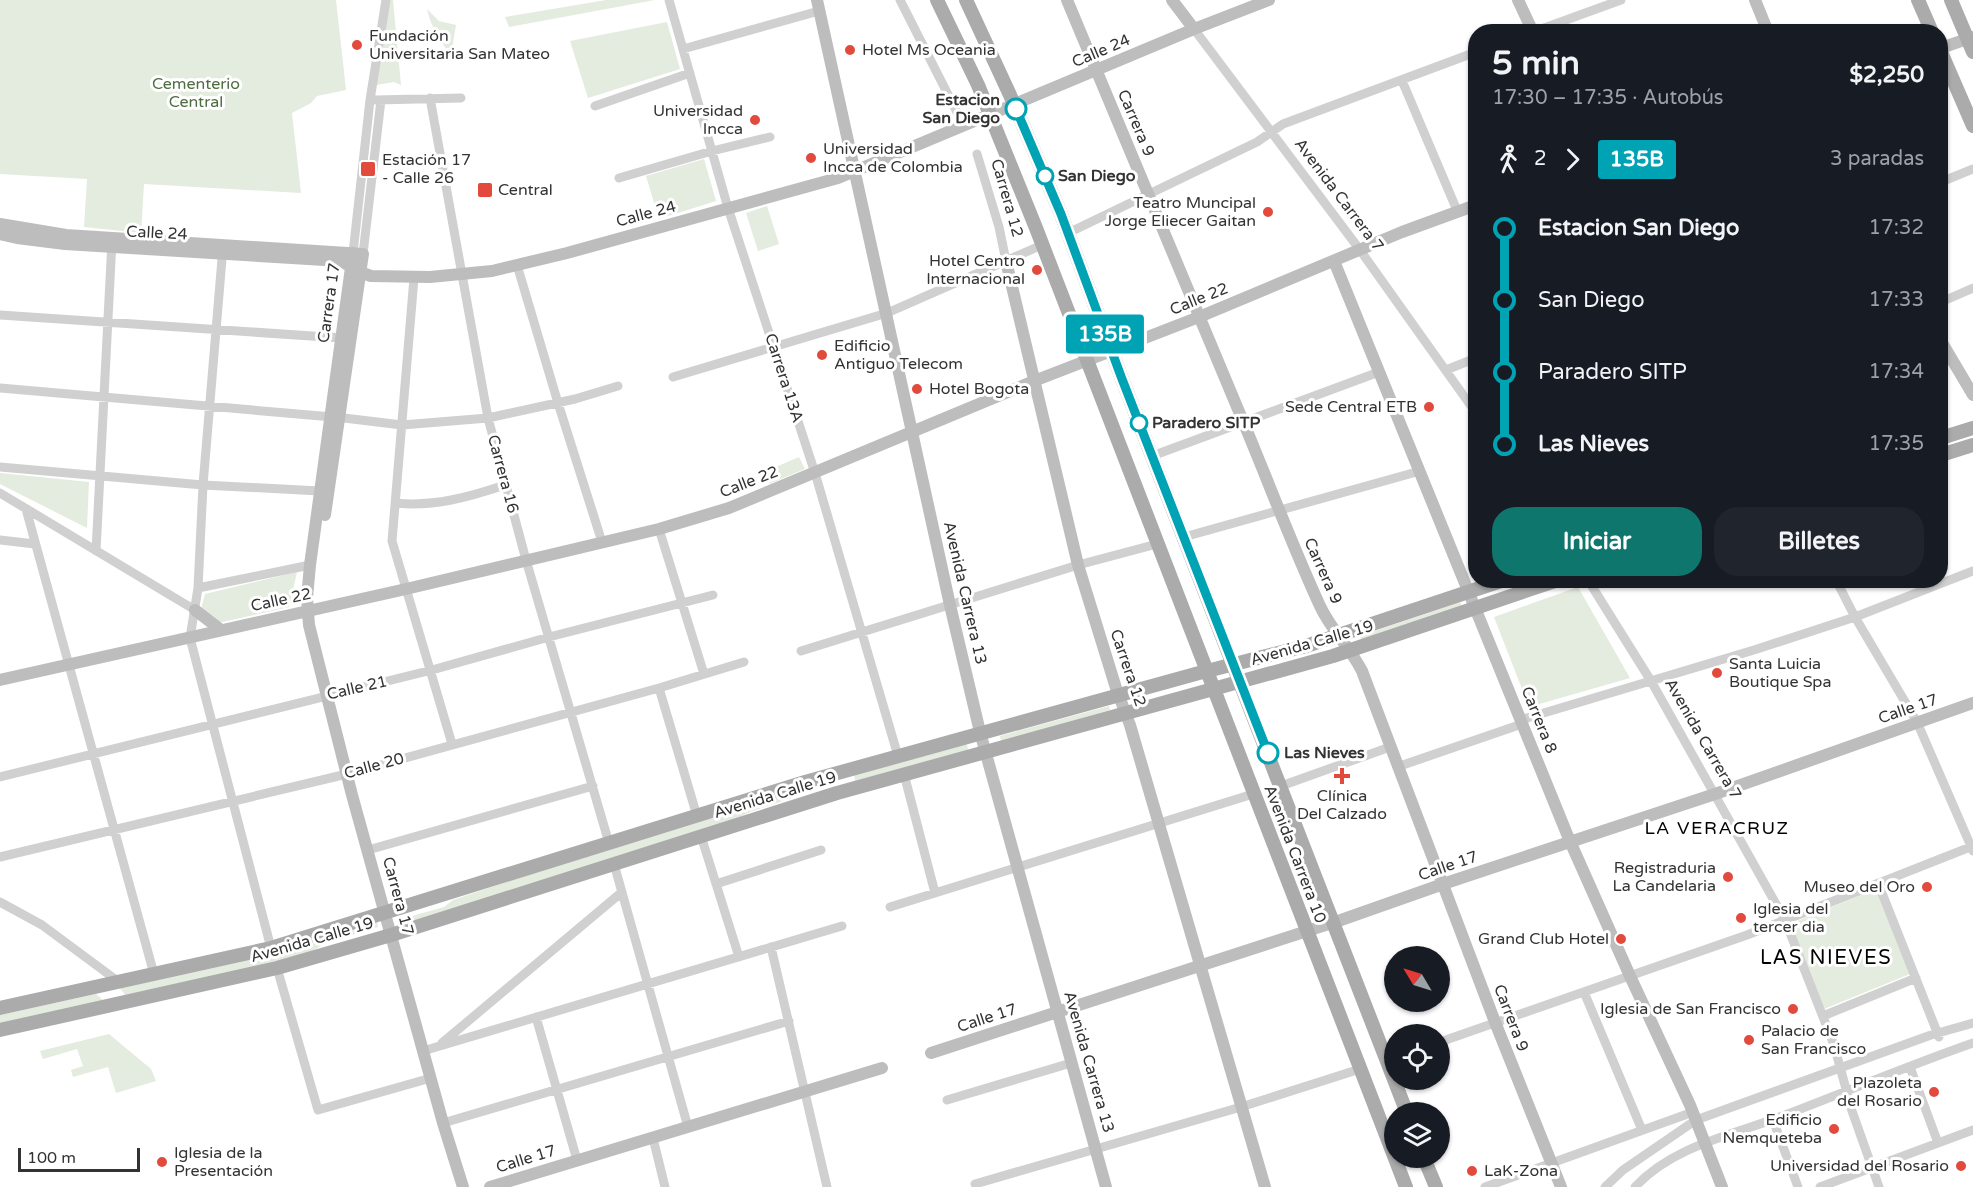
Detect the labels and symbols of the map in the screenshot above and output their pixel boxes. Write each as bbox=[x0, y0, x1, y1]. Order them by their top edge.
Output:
place label: Fundación Universitaria San Mateo bbox=[369, 26, 550, 64]
street label: Calle 24 bbox=[1069, 30, 1133, 72]
marker: Fundación Universitaria San Mateo bbox=[350, 38, 364, 52]
place label: Hotel Ms Oceania bbox=[862, 40, 996, 60]
marker: Hotel Ms Oceania bbox=[843, 43, 857, 57]
park label: Cementerio Central bbox=[152, 74, 240, 112]
street label: Carrera 9 bbox=[1113, 87, 1159, 159]
place label: Estacion San Diego bbox=[923, 90, 1000, 128]
marker: Estacion San Diego bbox=[1005, 98, 1027, 120]
place label: Universidad Incca bbox=[653, 101, 743, 139]
marker: Universidad Incca bbox=[748, 113, 762, 127]
street label: Avenida Carrera 7 bbox=[1290, 135, 1388, 255]
place label: Universidad Incca de Colombia bbox=[823, 139, 963, 177]
place label: Estación 17 - Calle 26 bbox=[382, 150, 471, 188]
marker: Universidad Incca de Colombia bbox=[804, 151, 818, 165]
street label: Carrera 12 bbox=[986, 157, 1028, 239]
marker: Estación 17 - Calle 26 bbox=[359, 160, 377, 178]
place label: San Diego bbox=[1058, 166, 1136, 186]
marker: San Diego bbox=[1036, 167, 1054, 185]
place label: Central bbox=[498, 180, 553, 200]
marker: Central bbox=[476, 181, 494, 199]
place label: Teatro Muncipal Jorge Eliecer Gaitan bbox=[1105, 193, 1256, 231]
street label: Calle 24 bbox=[614, 196, 678, 232]
marker: Teatro Muncipal Jorge Eliecer Gaitan bbox=[1261, 205, 1275, 219]
street label: Calle 24 bbox=[126, 221, 188, 245]
place label: Hotel Centro Internacional bbox=[926, 251, 1025, 289]
street label: Carrera 17 bbox=[313, 262, 345, 344]
marker: Hotel Centro Internacional bbox=[1030, 263, 1044, 277]
street label: Calle 22 bbox=[1167, 278, 1231, 320]
line badge: 135B bbox=[1063, 314, 1147, 354]
street label: Carrera 13A bbox=[760, 331, 808, 425]
place label: Edificio Antiguo Telecom bbox=[834, 336, 963, 374]
marker: Edificio Antiguo Telecom bbox=[815, 348, 829, 362]
place label: Hotel Bogota bbox=[929, 379, 1029, 399]
marker: Hotel Bogota bbox=[910, 382, 924, 396]
place label: Sede Central ETB bbox=[1285, 397, 1417, 417]
marker: Sede Central ETB bbox=[1422, 400, 1436, 414]
place label: Paradero SITP bbox=[1152, 413, 1261, 433]
marker: Paradero SITP bbox=[1130, 414, 1148, 432]
street label: Carrera 16 bbox=[483, 433, 523, 515]
street label: Calle 22 bbox=[717, 462, 781, 502]
street label: Avenida Carrera 13 bbox=[939, 519, 991, 667]
street label: Carrera 9 bbox=[1300, 535, 1346, 607]
street label: Calle 22 bbox=[249, 584, 313, 616]
street label: Avenida Calle 19 bbox=[1248, 616, 1376, 670]
street label: Carrera 12 bbox=[1105, 627, 1151, 709]
place label: Santa Luicia Boutique Spa bbox=[1729, 654, 1831, 692]
marker: Santa Luicia Boutique Spa bbox=[1710, 666, 1724, 680]
street label: Calle 21 bbox=[325, 671, 389, 705]
street label: Avenida Carrera 7 bbox=[1660, 675, 1746, 803]
street label: Carrera 8 bbox=[1517, 684, 1561, 756]
street label: Calle 17 bbox=[1876, 690, 1940, 728]
marker: Las Nieves bbox=[1257, 742, 1279, 764]
place label: Las Nieves bbox=[1284, 743, 1365, 763]
street label: Calle 20 bbox=[342, 748, 406, 784]
street label: Avenida Calle 19 bbox=[711, 767, 839, 823]
marker: Clínica Del Calzado bbox=[1333, 767, 1351, 785]
street label: Avenida Carrera 10 bbox=[1259, 782, 1331, 926]
place label: Clínica Del Calzado bbox=[1297, 786, 1387, 824]
district label: LA VERACRUZ bbox=[1644, 817, 1790, 839]
street label: Calle 17 bbox=[1416, 847, 1480, 885]
street label: Carrera 17 bbox=[378, 855, 418, 937]
place label: Registraduria La Candelaria bbox=[1613, 858, 1716, 896]
marker: Registraduria La Candelaria bbox=[1721, 870, 1735, 884]
place label: Museo del Oro bbox=[1804, 877, 1915, 897]
marker: Museo del Oro bbox=[1920, 880, 1934, 894]
place label: Iglesia del tercer dia bbox=[1753, 899, 1828, 937]
marker: Iglesia del tercer dia bbox=[1734, 911, 1748, 925]
street label: Avenida Calle 19 bbox=[248, 913, 376, 967]
place label: Grand Club Hotel bbox=[1478, 929, 1609, 949]
marker: Grand Club Hotel bbox=[1614, 932, 1628, 946]
north arrow bbox=[1384, 946, 1450, 1012]
district label: LAS NIEVES bbox=[1760, 946, 1892, 970]
street label: Carrera 9 bbox=[1489, 982, 1533, 1054]
street label: Avenida Carrera 13 bbox=[1059, 989, 1119, 1135]
street label: Calle 17 bbox=[955, 999, 1019, 1037]
place label: Iglesia de San Francisco bbox=[1600, 999, 1781, 1019]
marker: Iglesia de San Francisco bbox=[1786, 1002, 1800, 1016]
place label: Palacio de San Francisco bbox=[1761, 1021, 1866, 1059]
marker: Palacio de San Francisco bbox=[1742, 1033, 1756, 1047]
place label: Plazoleta del Rosario bbox=[1837, 1073, 1922, 1111]
marker: Plazoleta del Rosario bbox=[1927, 1085, 1941, 1099]
place label: Edificio Nemqueteba bbox=[1723, 1110, 1822, 1148]
marker: Edificio Nemqueteba bbox=[1827, 1122, 1841, 1136]
street label: Calle 17 bbox=[494, 1140, 558, 1178]
place label: Iglesia de la Presentación bbox=[174, 1143, 273, 1181]
scale bar bbox=[18, 1145, 140, 1172]
marker: Iglesia de la Presentación bbox=[155, 1155, 169, 1169]
place label: Universidad del Rosario bbox=[1770, 1156, 1949, 1176]
marker: Universidad del Rosario bbox=[1954, 1159, 1968, 1173]
place label: LaK-Zona bbox=[1484, 1161, 1558, 1181]
marker: LaK-Zona bbox=[1465, 1164, 1479, 1178]

